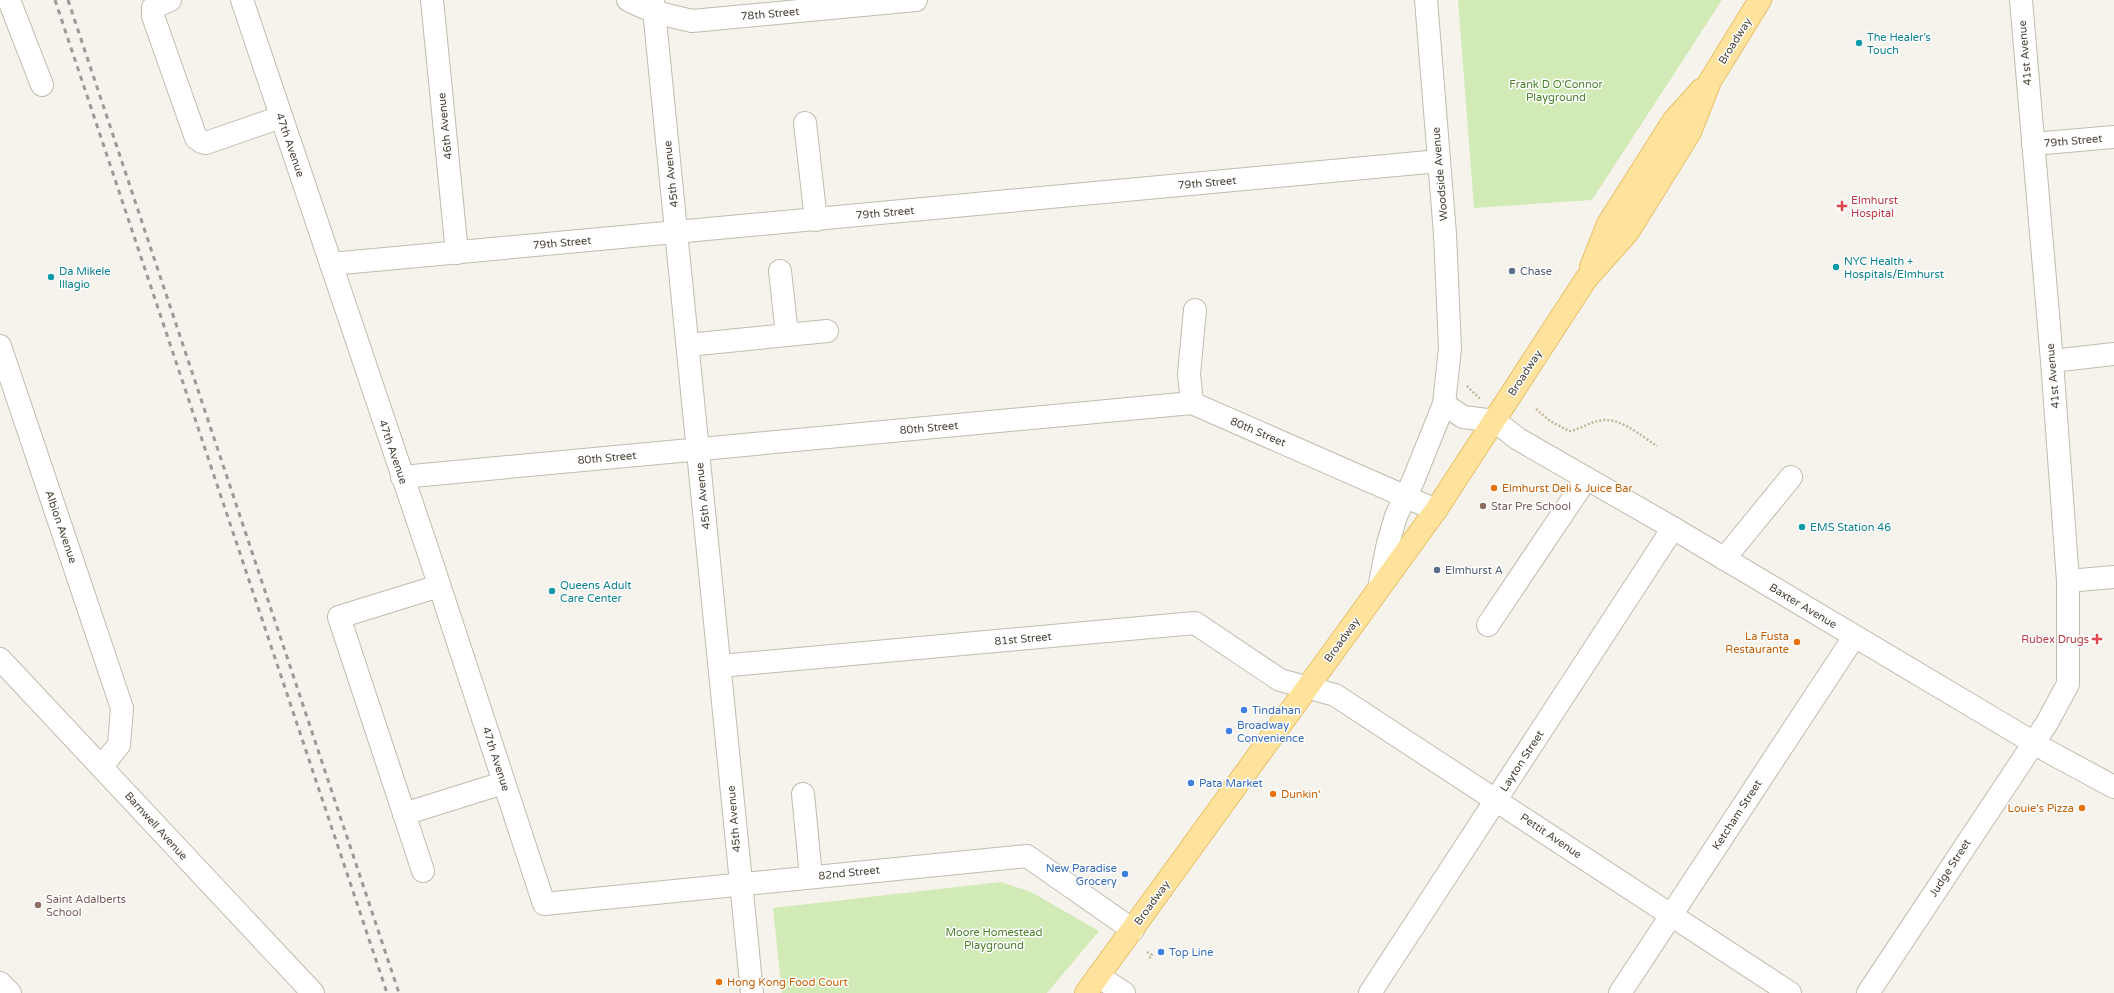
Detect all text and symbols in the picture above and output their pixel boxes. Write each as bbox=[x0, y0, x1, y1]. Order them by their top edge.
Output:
street label: 78th Street bbox=[740, 5, 800, 23]
street label: Broadway bbox=[1716, 15, 1754, 67]
street label: 41st Avenue bbox=[2016, 20, 2034, 86]
place label: The Healer’s Touch bbox=[1867, 31, 1931, 57]
marker: The Healer’s Touch bbox=[1854, 38, 1864, 48]
park label: Frank D O'Connor Playground bbox=[1509, 78, 1603, 104]
street label: 46th Avenue bbox=[435, 92, 455, 160]
street label: 47th Avenue bbox=[273, 111, 307, 179]
street label: Woodside Avenue bbox=[1429, 126, 1451, 222]
street label: 79th Street bbox=[2043, 132, 2103, 150]
street label: 45th Avenue bbox=[661, 140, 681, 208]
street label: 79th Street bbox=[1177, 174, 1237, 192]
place label: Elmhurst Hospital bbox=[1851, 194, 1898, 220]
marker: Elmhurst Hospital bbox=[1836, 200, 1848, 212]
street label: 79th Street bbox=[855, 204, 915, 222]
street label: 79th Street bbox=[532, 234, 592, 252]
place label: NYC Health + Hospitals/Elmhurst bbox=[1844, 255, 1944, 281]
marker: NYC Health + Hospitals/Elmhurst bbox=[1831, 262, 1841, 272]
place label: Da Mikele Illagio bbox=[59, 265, 111, 291]
place label: Chase bbox=[1520, 265, 1552, 278]
marker: Chase bbox=[1507, 266, 1517, 276]
marker: Da Mikele Illagio bbox=[46, 272, 56, 282]
street label: 41st Avenue bbox=[2044, 343, 2062, 409]
street label: Broadway bbox=[1505, 348, 1545, 398]
street label: 80th Street bbox=[1228, 414, 1288, 450]
street label: 47th Avenue bbox=[376, 418, 410, 486]
street label: 80th Street bbox=[899, 419, 959, 437]
street label: 80th Street bbox=[577, 449, 637, 467]
street label: 45th Avenue bbox=[693, 462, 713, 530]
place label: Elmhurst Deli & Juice Bar bbox=[1502, 482, 1634, 495]
marker: Elmhurst Deli & Juice Bar bbox=[1489, 483, 1499, 493]
street label: Albion Avenue bbox=[42, 489, 80, 565]
place label: Star Pre School bbox=[1491, 500, 1571, 513]
marker: Star Pre School bbox=[1478, 501, 1488, 511]
place label: EMS Station 46 bbox=[1810, 521, 1891, 534]
marker: EMS Station 46 bbox=[1797, 522, 1807, 532]
place label: Elmhurst A bbox=[1445, 564, 1503, 577]
marker: Elmhurst A bbox=[1432, 565, 1442, 575]
place label: Queens Adult Care Center bbox=[560, 579, 632, 605]
street label: Baxter Avenue bbox=[1767, 581, 1839, 631]
marker: Queens Adult Care Center bbox=[547, 586, 557, 596]
street label: Broadway bbox=[1321, 615, 1363, 665]
street label: 81st Street bbox=[994, 630, 1052, 648]
place label: La Fusta Restaurante bbox=[1725, 630, 1789, 656]
place label: Rubex Drugs bbox=[2021, 633, 2089, 646]
marker: Rubex Drugs bbox=[2092, 634, 2102, 644]
marker: La Fusta Restaurante bbox=[1792, 637, 1802, 647]
place label: Tindahan bbox=[1252, 704, 1301, 717]
marker: Tindahan bbox=[1239, 705, 1249, 715]
place label: Broadway Convenience bbox=[1237, 719, 1304, 745]
street label: 47th Avenue bbox=[479, 725, 513, 793]
marker: Broadway Convenience bbox=[1224, 726, 1234, 736]
street label: Layton Street bbox=[1497, 728, 1547, 794]
place label: Pata Market bbox=[1199, 777, 1263, 790]
marker: Pata Market bbox=[1186, 778, 1196, 788]
street label: Ketcham Street bbox=[1710, 778, 1764, 852]
street label: 45th Avenue bbox=[725, 785, 743, 853]
place label: Dunkin' bbox=[1281, 788, 1320, 801]
street label: Barnwell Avenue bbox=[122, 789, 190, 863]
marker: Dunkin' bbox=[1268, 789, 1278, 799]
place label: Louie's Pizza bbox=[2008, 802, 2074, 815]
marker: Louie's Pizza bbox=[2077, 803, 2087, 813]
street label: Pettit Avenue bbox=[1518, 811, 1584, 861]
street label: Judge Street bbox=[1927, 837, 1973, 899]
place label: New Paradise Grocery bbox=[1046, 862, 1117, 888]
street label: 82nd Street bbox=[818, 863, 880, 883]
marker: New Paradise Grocery bbox=[1120, 869, 1130, 879]
street label: Broadway bbox=[1131, 878, 1173, 928]
place label: Saint Adalberts School bbox=[46, 893, 126, 919]
marker: Saint Adalberts School bbox=[33, 900, 43, 910]
park label: Moore Homestead Playground bbox=[946, 926, 1042, 952]
place label: Top Line bbox=[1169, 946, 1213, 959]
marker: Top Line bbox=[1156, 947, 1166, 957]
place label: Hong Kong Food Court bbox=[727, 976, 848, 989]
marker: Hong Kong Food Court bbox=[714, 977, 724, 987]

